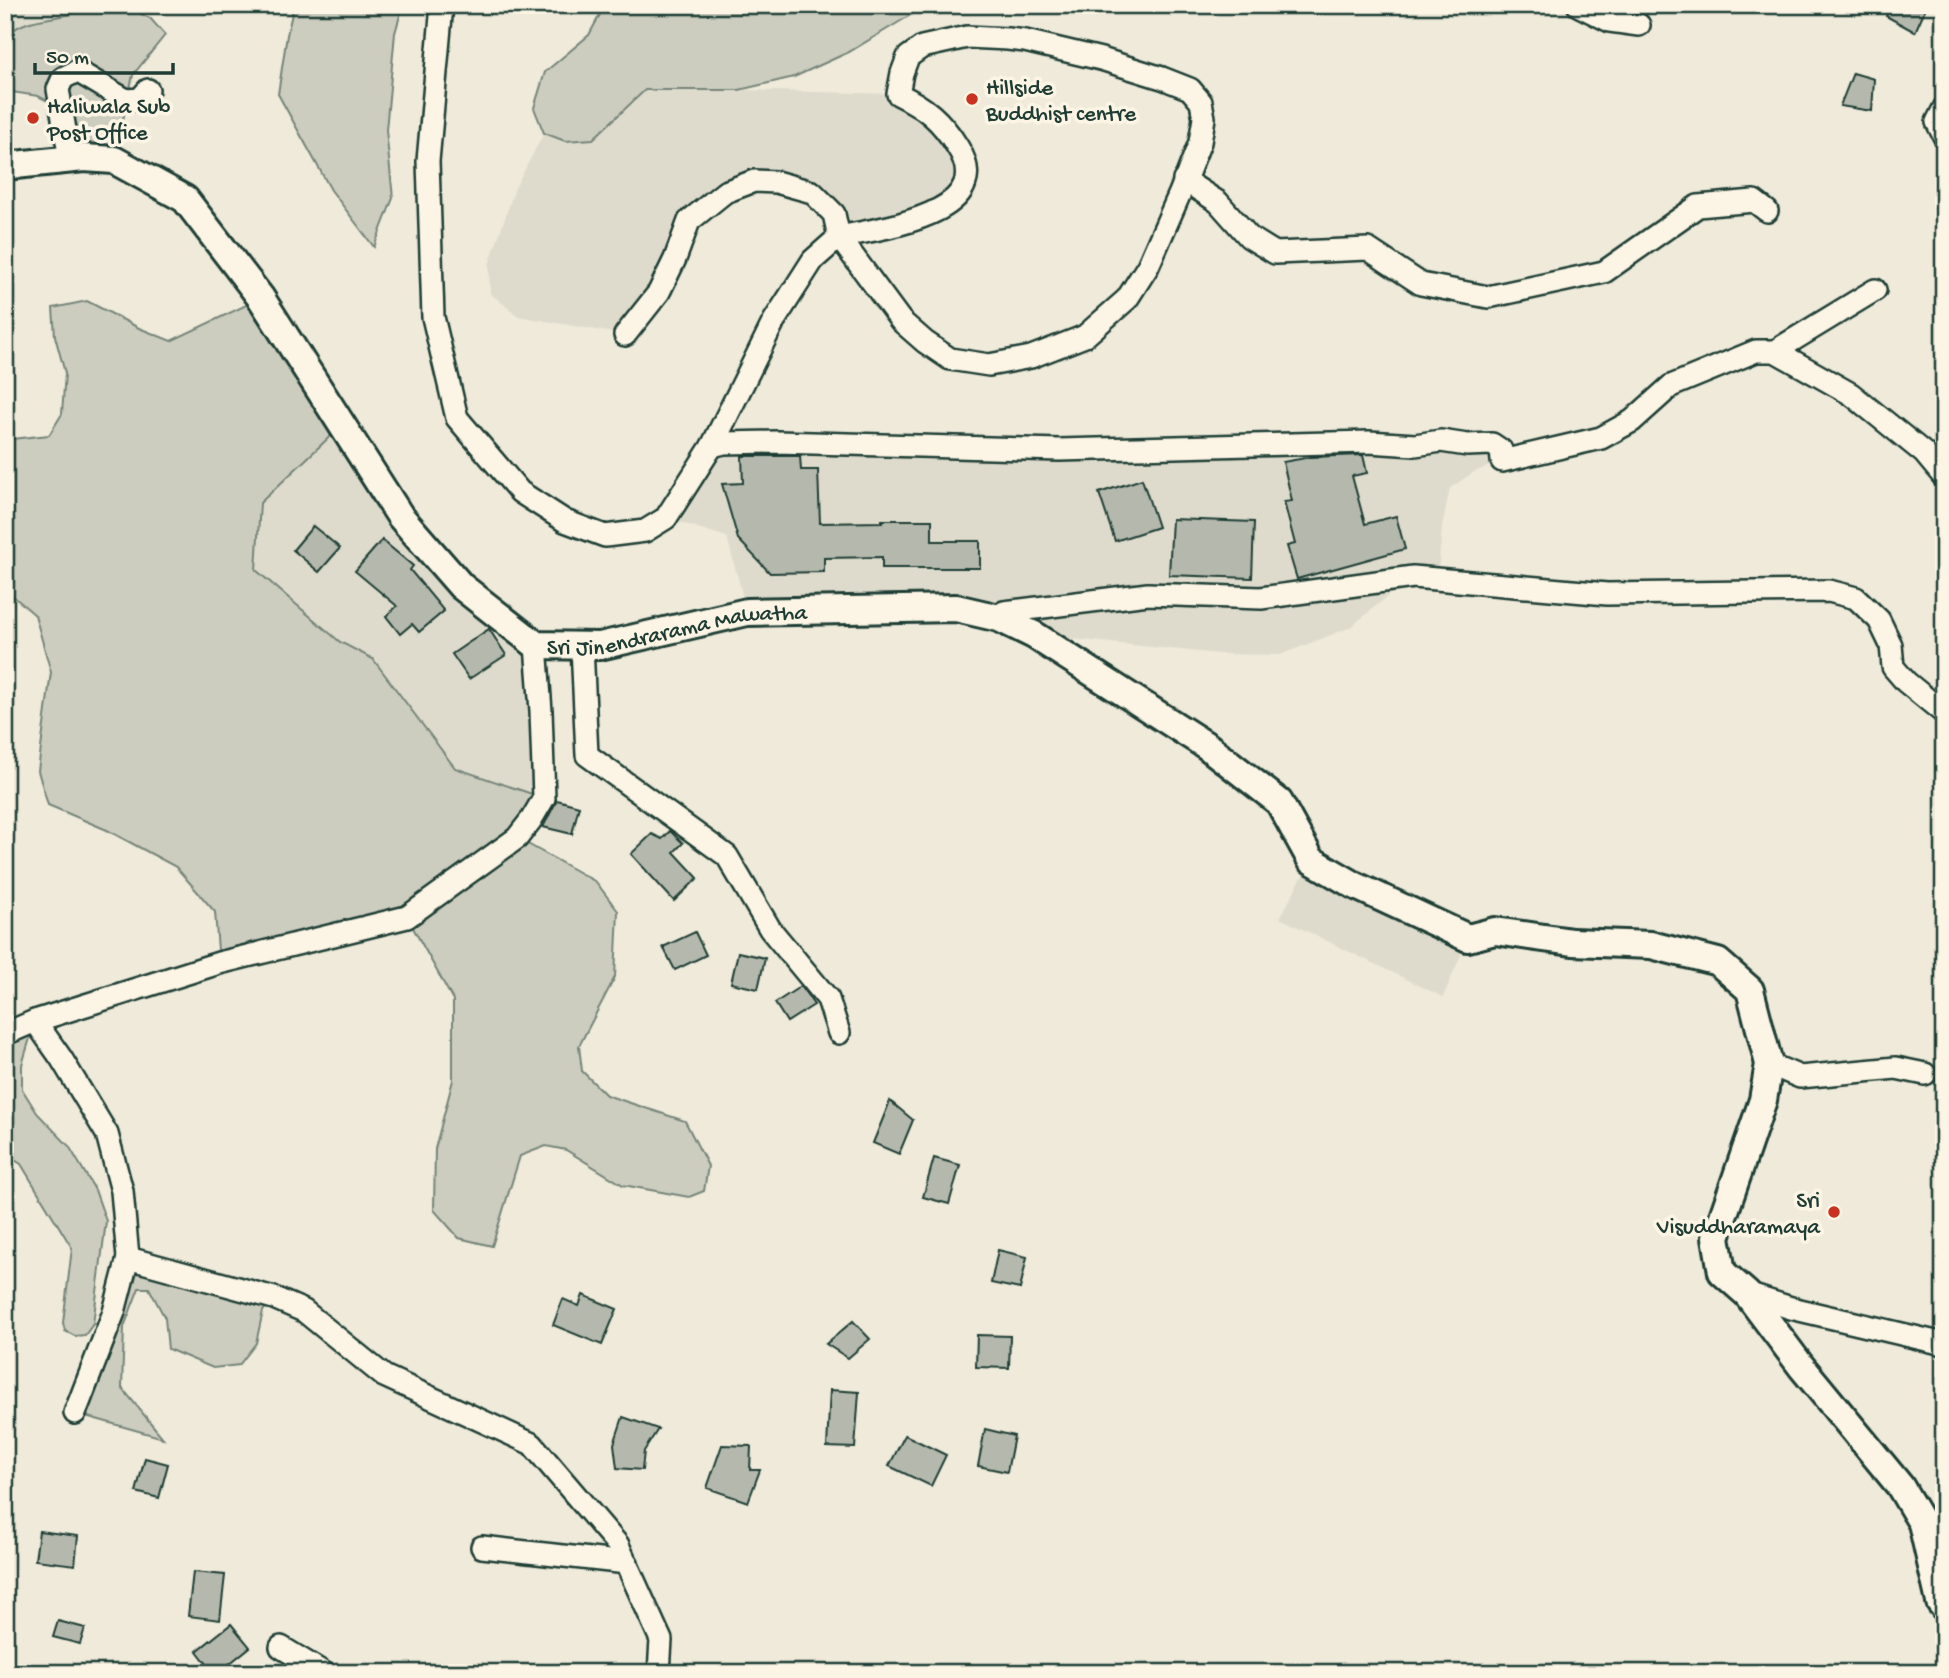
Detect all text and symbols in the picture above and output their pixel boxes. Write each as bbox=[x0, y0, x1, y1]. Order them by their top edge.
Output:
scale bar bbox=[35, 32, 173, 76]
text: 50 m bbox=[46, 47, 89, 72]
place label: Hillside Buddhist centre bbox=[985, 76, 1137, 129]
marker: Hillside Buddhist centre bbox=[964, 91, 980, 107]
place label: Haliwala Sub Post Office bbox=[46, 95, 170, 148]
marker: Haliwala Sub Post Office bbox=[25, 110, 41, 126]
street label: Sri Jinendrarama Mawatha bbox=[547, 601, 809, 663]
place label: Sri Visuddharamaya bbox=[1656, 1189, 1821, 1242]
marker: Sri Visuddharamaya bbox=[1826, 1204, 1842, 1220]

